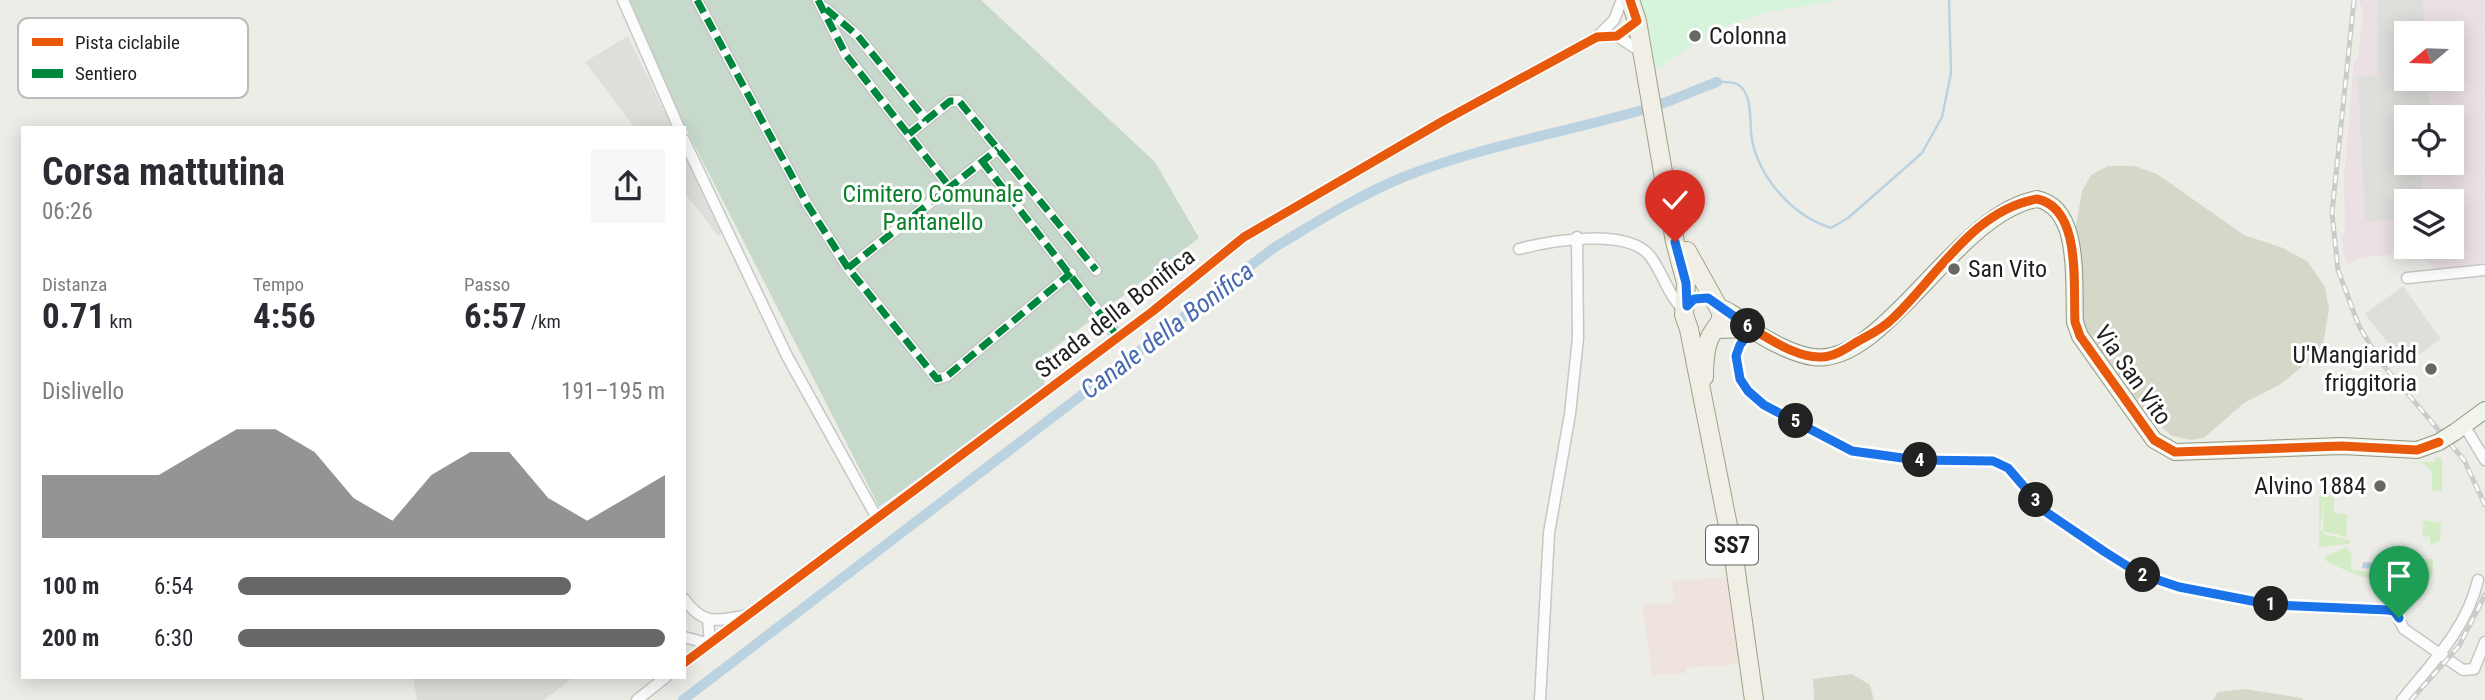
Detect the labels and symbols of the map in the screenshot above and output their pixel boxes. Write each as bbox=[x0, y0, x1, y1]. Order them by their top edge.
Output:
legend bbox=[18, 18, 248, 98]
north arrow bbox=[2394, 21, 2464, 91]
place label: Colonna bbox=[1709, 22, 1787, 50]
marker: Colonna bbox=[1687, 28, 1703, 44]
text: Pista ciclabile bbox=[75, 31, 180, 54]
text: Sentiero bbox=[75, 62, 137, 85]
pin bbox=[1645, 170, 1705, 242]
park label: Cimitero Comunale Pantanello bbox=[843, 180, 1023, 236]
street label: Strada della Bonifica bbox=[1030, 242, 1200, 384]
water label: Canale della Bonifica bbox=[1075, 255, 1259, 405]
place label: San Vito bbox=[1968, 255, 2047, 283]
marker: San Vito bbox=[1946, 261, 1962, 277]
pin: 6 bbox=[1730, 308, 1766, 344]
street label: Via San Vito bbox=[2089, 320, 2177, 430]
place label: U'Mangiaridd friggitoria bbox=[2293, 341, 2417, 397]
marker: U'Mangiaridd friggitoria bbox=[2423, 361, 2439, 377]
pin: 5 bbox=[1778, 404, 1814, 438]
pin: 4 bbox=[1902, 442, 1938, 477]
place label: Alvino 1884 bbox=[2254, 472, 2366, 500]
marker: Alvino 1884 bbox=[2372, 478, 2388, 494]
pin: 3 bbox=[2018, 482, 2054, 518]
road number: SS7 bbox=[1706, 526, 1758, 565]
pin bbox=[2369, 546, 2429, 618]
pin: 2 bbox=[2126, 558, 2160, 592]
pin: 1 bbox=[2254, 586, 2288, 622]

